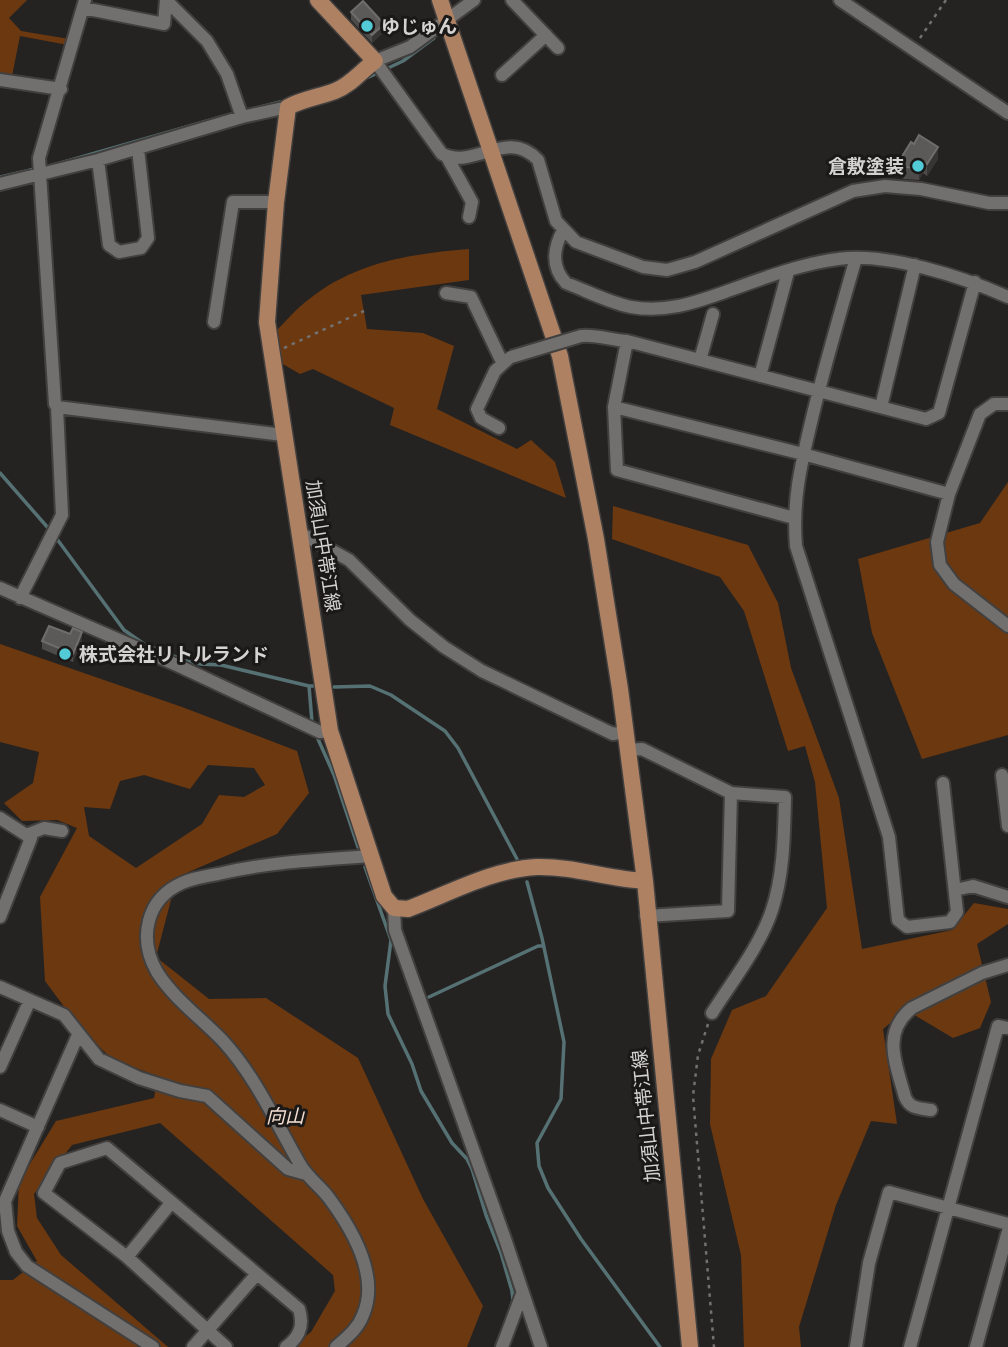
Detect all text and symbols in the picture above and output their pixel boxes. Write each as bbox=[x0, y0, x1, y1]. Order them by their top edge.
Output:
place label: ゆじゅん bbox=[381, 15, 457, 38]
marker: ゆじゅん bbox=[359, 18, 375, 34]
place label: 倉敷塗装 bbox=[828, 155, 904, 178]
marker: 倉敷塗装 bbox=[910, 158, 926, 174]
street label: 加須山中帯江線 bbox=[301, 479, 345, 613]
place label: 株式会社リトルランド bbox=[79, 643, 269, 666]
marker: 株式会社リトルランド bbox=[57, 646, 73, 662]
street label: 加須山中帯江線 bbox=[628, 1049, 664, 1183]
park label: 向山 bbox=[266, 1105, 305, 1128]

